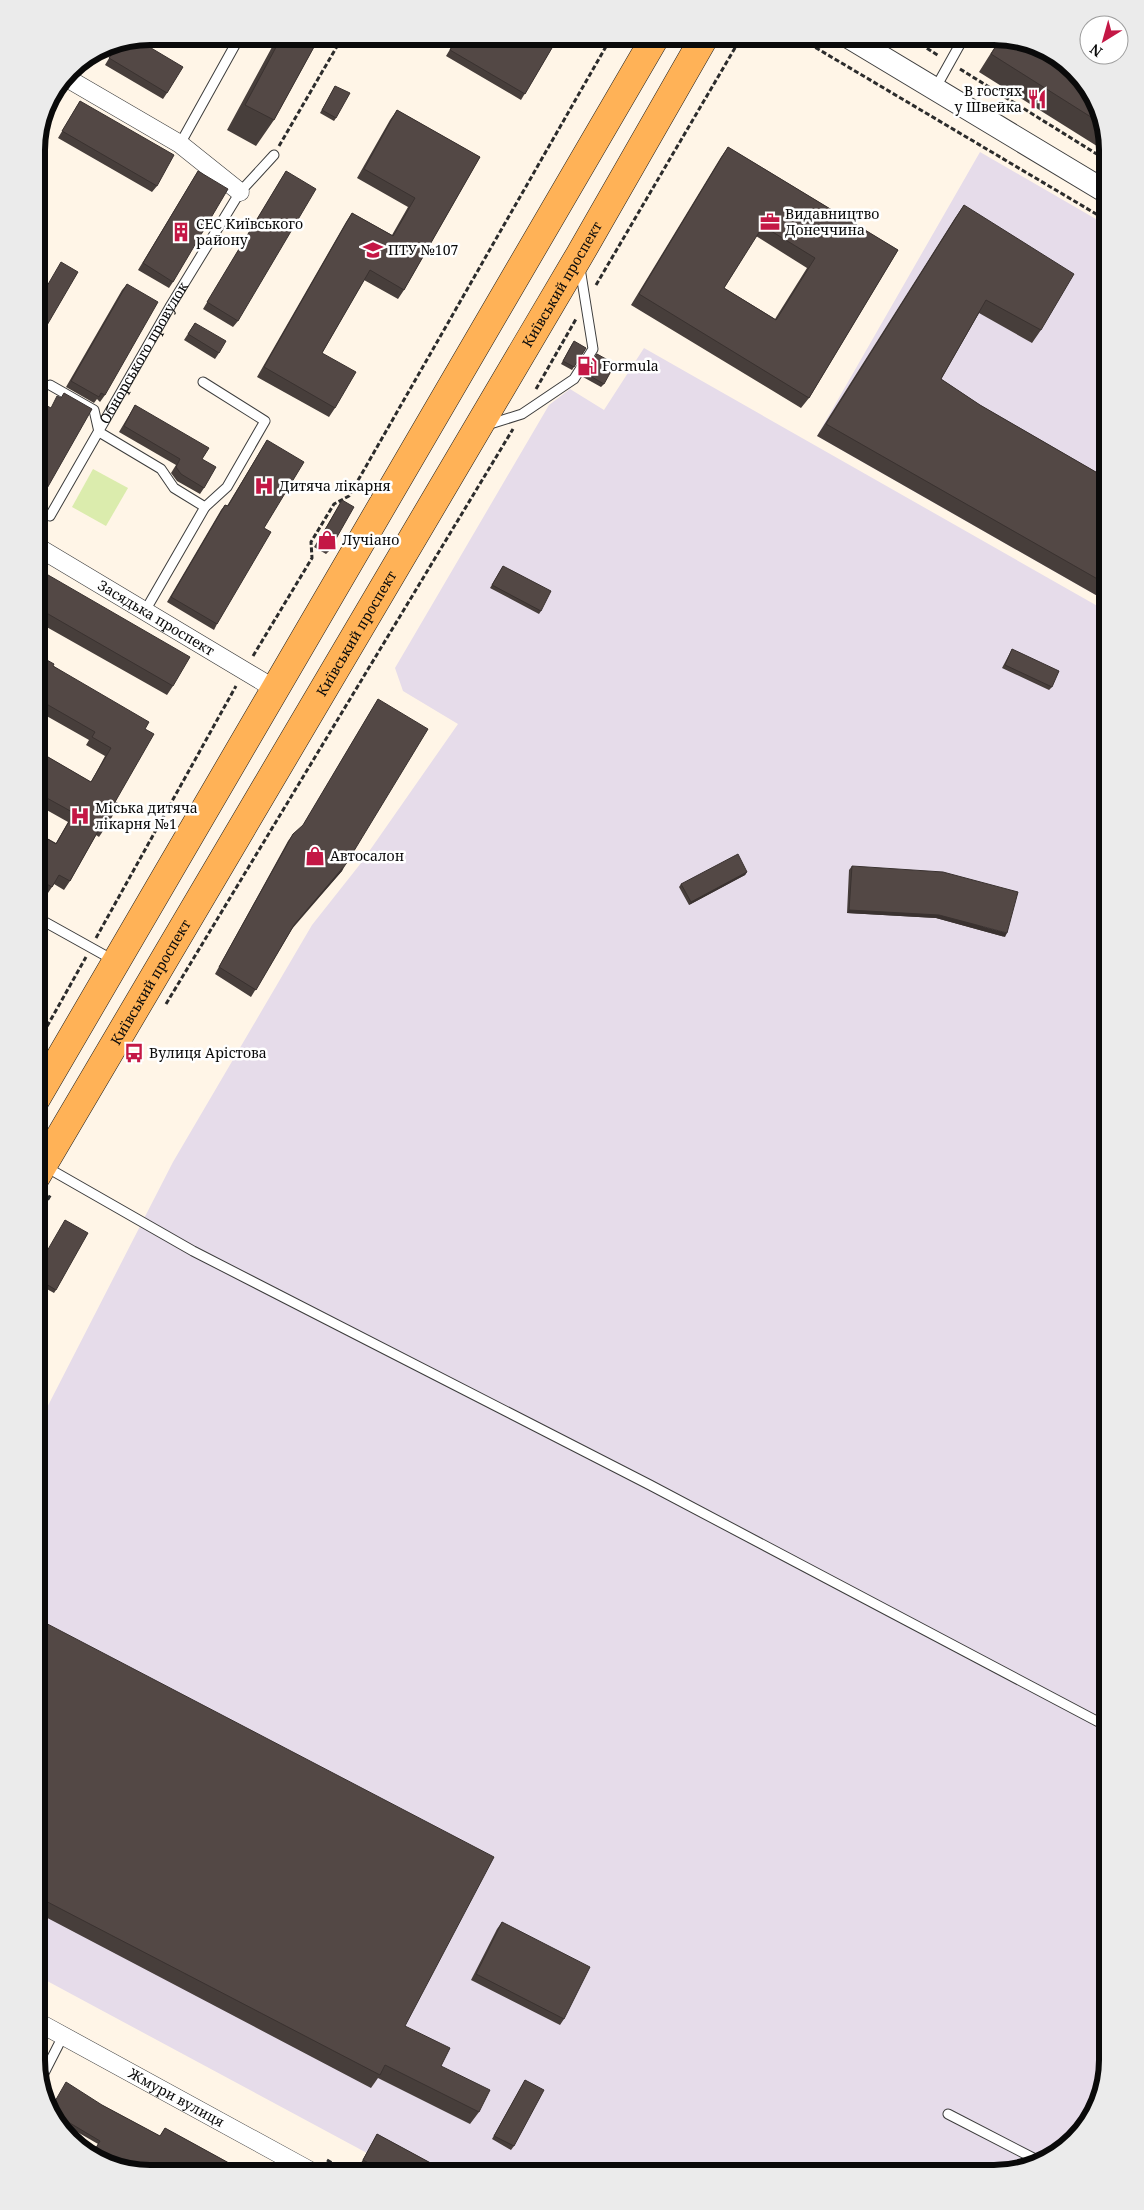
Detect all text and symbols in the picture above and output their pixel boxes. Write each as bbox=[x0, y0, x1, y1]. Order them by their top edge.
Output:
north arrow bbox=[1079, 15, 1129, 65]
text: N bbox=[1086, 40, 1106, 62]
place label: В гостях у Швейка bbox=[954, 81, 1023, 116]
restaurant icon: В гостях у Швейка bbox=[1026, 88, 1048, 110]
place label: Видавництво Донеччина bbox=[785, 204, 879, 239]
office icon: Видавництво Донеччина bbox=[759, 211, 781, 233]
place label: СЕС Київського району bbox=[196, 214, 303, 249]
street label: Київський проспект bbox=[517, 217, 606, 351]
building icon: СЕС Київського району bbox=[170, 221, 192, 243]
school or university icon: ПТУ №107 bbox=[362, 239, 384, 261]
place label: ПТУ №107 bbox=[388, 240, 458, 259]
street label: Обнорського провулок bbox=[95, 278, 192, 427]
fuel station icon: Formula bbox=[576, 355, 598, 377]
place label: Formula bbox=[602, 356, 659, 375]
hospital icon: Дитяча лікарня bbox=[253, 475, 275, 497]
place label: Дитяча лікарня bbox=[279, 476, 391, 495]
shop icon: Лучіано bbox=[316, 529, 338, 551]
place label: Лучіано bbox=[342, 530, 399, 549]
street label: Київський проспект bbox=[312, 566, 401, 700]
street label: Засядька проспект bbox=[94, 575, 219, 660]
place label: Міська дитяча лікарня №1 bbox=[95, 798, 198, 833]
hospital icon: Міська дитяча лікарня №1 bbox=[69, 805, 91, 827]
shop icon: Автосалон bbox=[304, 845, 326, 867]
place label: Автосалон bbox=[330, 846, 404, 865]
street label: Київський проспект bbox=[106, 915, 195, 1048]
bus stop icon: Вулиця Арістова bbox=[123, 1042, 145, 1064]
place label: Вулиця Арістова bbox=[149, 1043, 267, 1062]
street label: Жмури вулиця bbox=[125, 2063, 228, 2131]

